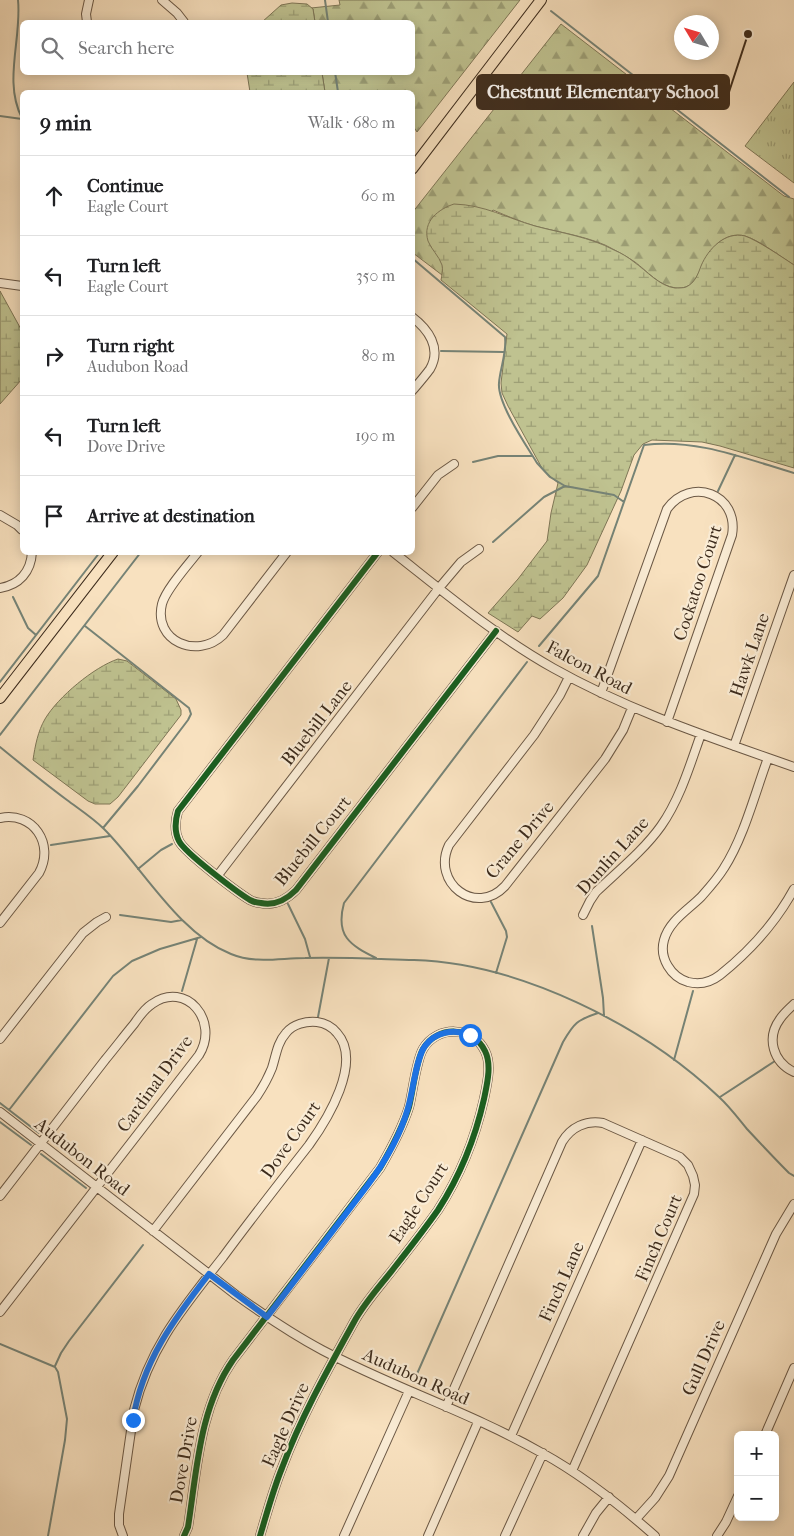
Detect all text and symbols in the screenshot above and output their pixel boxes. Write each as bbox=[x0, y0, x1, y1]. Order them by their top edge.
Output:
north arrow bbox=[674, 15, 719, 60]
search box bbox=[20, 20, 415, 75]
icon: search bbox=[38, 34, 66, 62]
text: Search here bbox=[78, 37, 174, 59]
callout: Chestnut Elementary School bbox=[477, 75, 729, 109]
text: Chestnut Elementary School bbox=[487, 81, 720, 103]
text: 9 min bbox=[40, 111, 91, 135]
text: Walk · 680 m bbox=[308, 113, 395, 132]
text: Continue bbox=[87, 175, 163, 197]
icon: ahead bbox=[40, 182, 68, 210]
text: 60 m bbox=[361, 186, 395, 205]
text: Eagle Court bbox=[87, 197, 169, 216]
text: Turn left bbox=[87, 255, 161, 277]
icon: left bbox=[40, 262, 68, 290]
text: 350 m bbox=[356, 266, 395, 285]
text: Eagle Court bbox=[87, 277, 169, 296]
text: Turn right bbox=[87, 335, 174, 357]
icon: right bbox=[40, 342, 68, 370]
text: 80 m bbox=[361, 346, 395, 365]
text: Audubon Road bbox=[87, 357, 189, 376]
text: Turn left bbox=[87, 415, 161, 437]
icon: left bbox=[40, 422, 68, 450]
text: 190 m bbox=[355, 426, 395, 445]
text: Dove Drive bbox=[87, 437, 165, 456]
icon: arrive bbox=[40, 502, 68, 530]
text: Arrive at destination bbox=[87, 505, 255, 527]
street label: Cockatoo Court bbox=[669, 522, 727, 644]
street label: Hawk Lane bbox=[726, 610, 774, 700]
street label: Falcon Road bbox=[543, 637, 636, 699]
street label: Bluebill Lane bbox=[277, 676, 357, 770]
street label: Bluebill Court bbox=[270, 791, 356, 890]
street label: Crane Drive bbox=[481, 797, 559, 883]
street label: Dunlin Lane bbox=[573, 813, 653, 899]
route start bbox=[459, 1024, 482, 1047]
street label: Cardinal Drive bbox=[113, 1031, 197, 1137]
street label: Dove Court bbox=[257, 1097, 326, 1183]
street label: Audubon Road bbox=[30, 1113, 134, 1201]
street label: Eagle Court bbox=[385, 1158, 453, 1247]
street label: Finch Court bbox=[631, 1191, 687, 1285]
street label: Finch Lane bbox=[535, 1239, 589, 1325]
street label: Gull Drive bbox=[678, 1317, 730, 1399]
street label: Audubon Road bbox=[359, 1344, 473, 1410]
street label: Eagle Drive bbox=[258, 1379, 314, 1471]
route end bbox=[122, 1409, 145, 1432]
street label: Dove Drive bbox=[166, 1415, 202, 1505]
map controls bbox=[734, 1431, 779, 1521]
button: + bbox=[734, 1431, 779, 1476]
button: − bbox=[734, 1476, 779, 1521]

